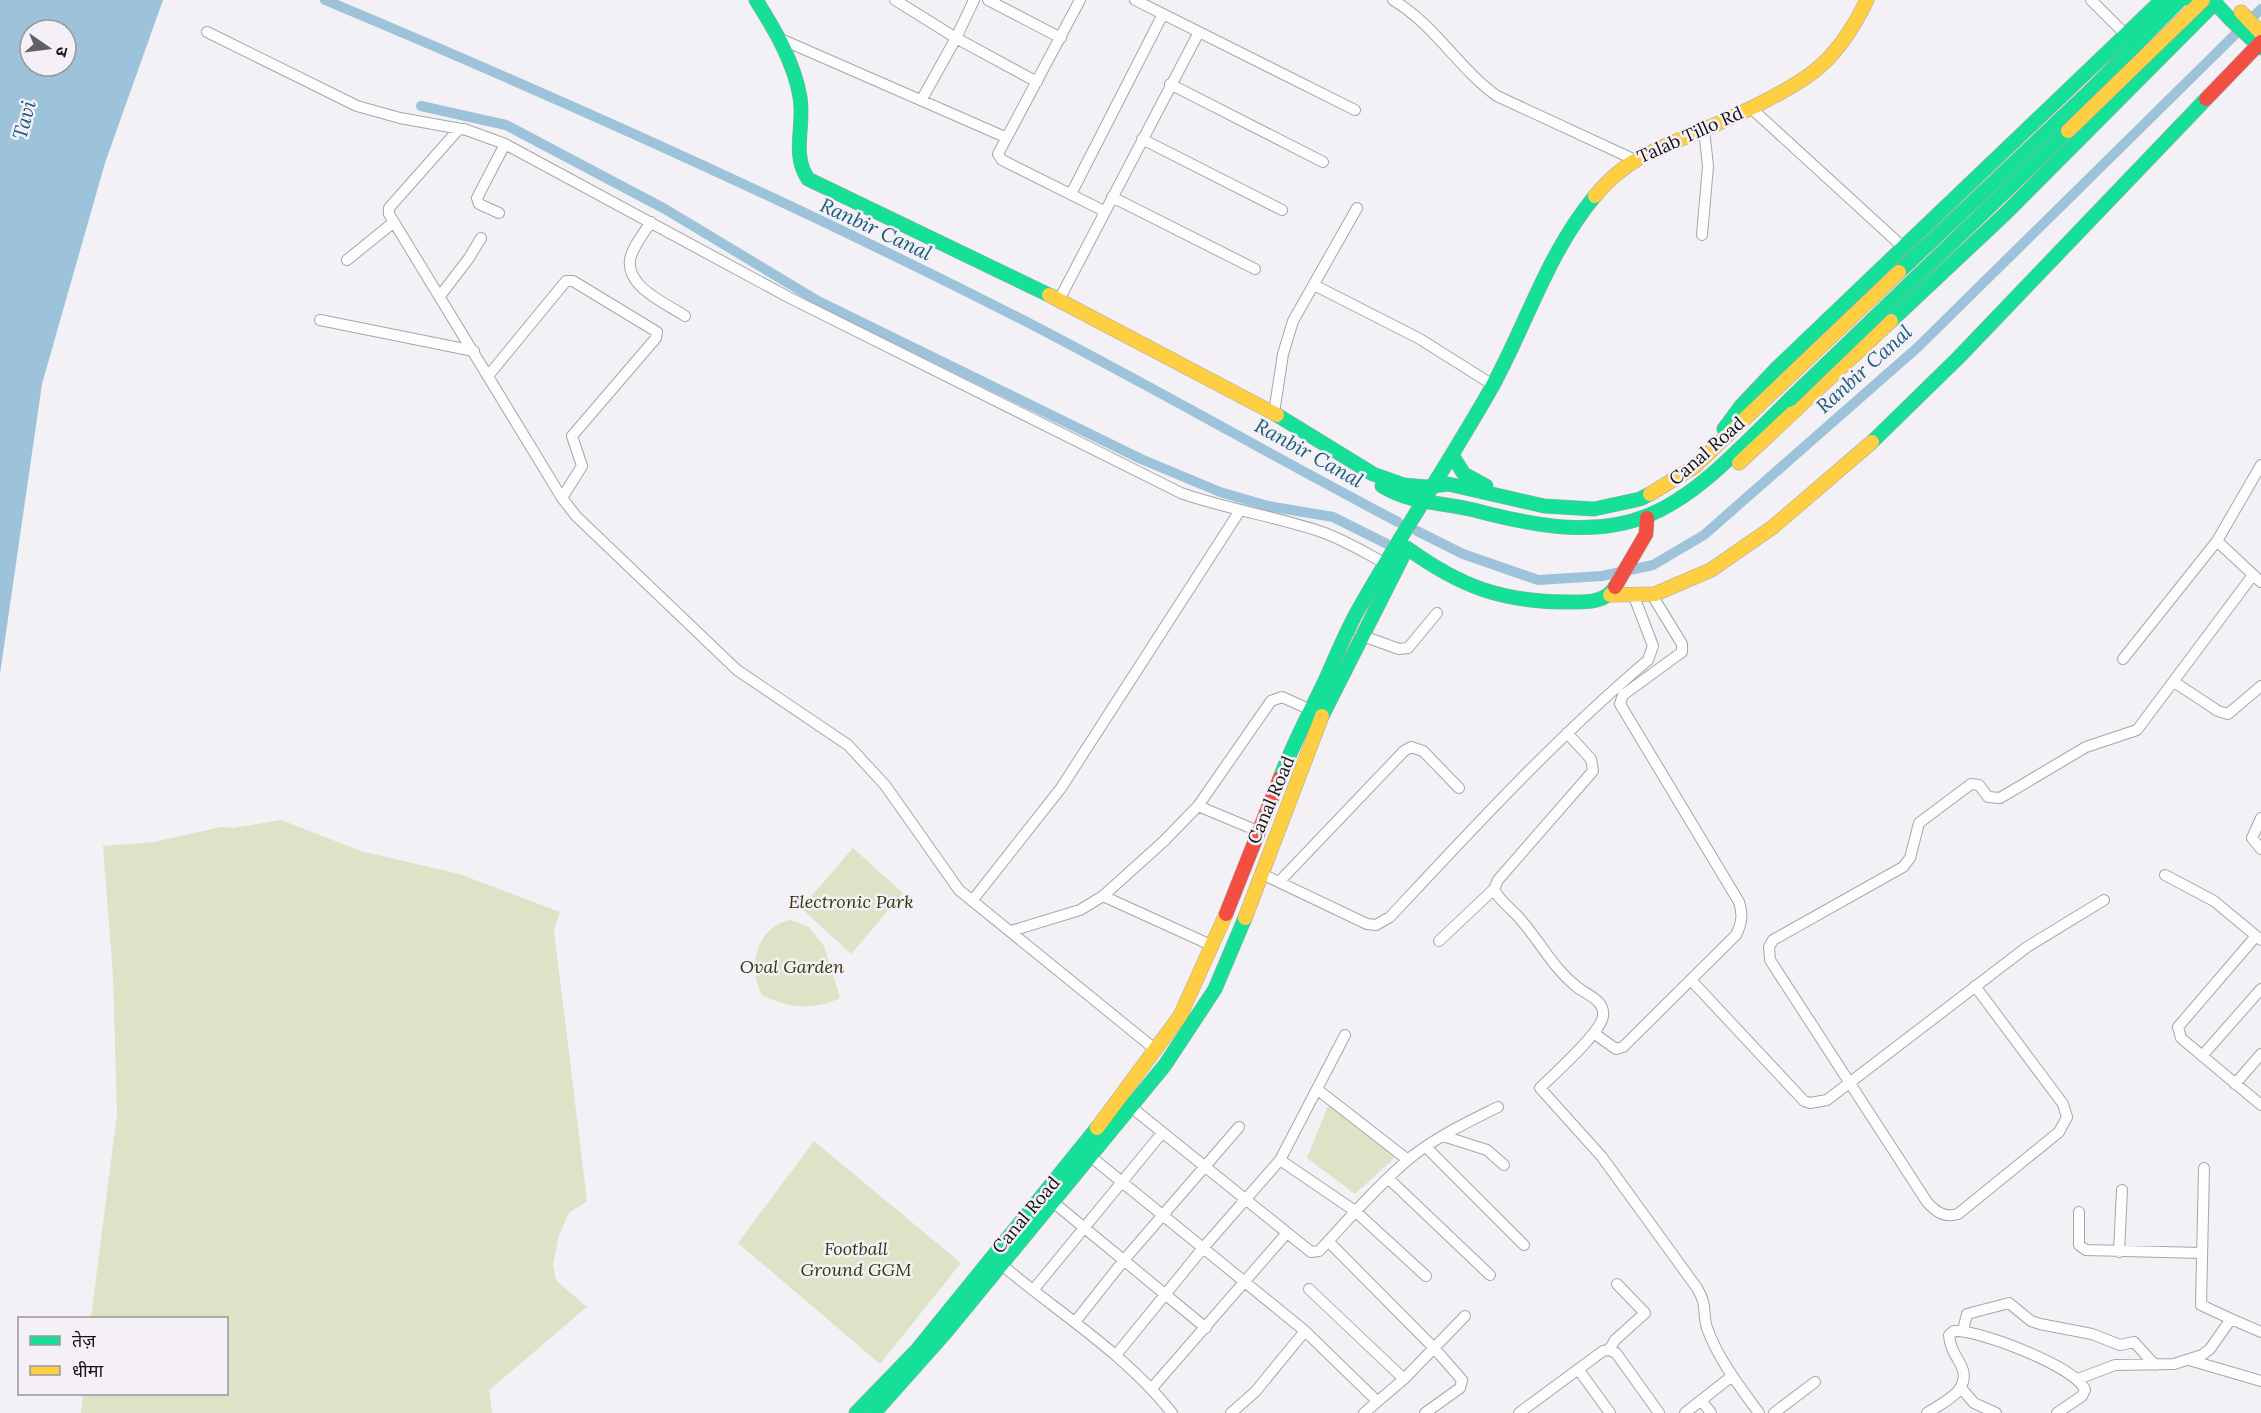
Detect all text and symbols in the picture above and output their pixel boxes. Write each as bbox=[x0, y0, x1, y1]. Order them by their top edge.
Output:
north arrow bbox=[18, 18, 78, 78]
text: उ bbox=[52, 45, 73, 59]
water label: Tavi bbox=[6, 97, 41, 142]
street label: Talab Tillo Rd bbox=[1633, 101, 1746, 168]
water label: Ranbir Canal bbox=[816, 192, 936, 265]
water label: Ranbir Canal bbox=[1811, 319, 1917, 418]
street label: Canal Road bbox=[1664, 411, 1750, 490]
water label: Ranbir Canal bbox=[1251, 412, 1368, 493]
street label: Canal Road bbox=[1242, 752, 1299, 847]
park label: Electronic Park bbox=[788, 890, 914, 913]
park label: Oval Garden bbox=[740, 955, 844, 978]
street label: Canal Road bbox=[987, 1171, 1065, 1258]
park label: Football Ground GGM bbox=[800, 1237, 912, 1281]
legend bbox=[18, 1317, 228, 1395]
text: तेज़ bbox=[72, 1329, 96, 1352]
text: धीमा bbox=[72, 1359, 103, 1382]

